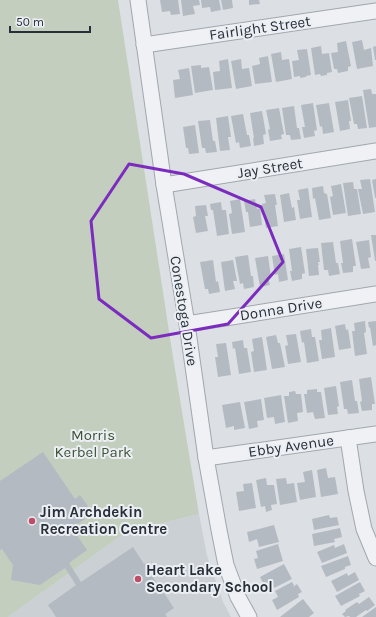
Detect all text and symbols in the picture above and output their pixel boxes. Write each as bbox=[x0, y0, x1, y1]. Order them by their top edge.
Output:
scale bar bbox=[10, 8, 90, 34]
street label: Fairlight Street bbox=[208, 12, 312, 44]
text: 50 m bbox=[16, 15, 44, 29]
street label: Jay Street bbox=[236, 154, 304, 182]
street label: Conestoga Drive bbox=[166, 255, 202, 367]
street label: Donna Drive bbox=[239, 294, 323, 324]
park label: Morris Kerbel Park bbox=[54, 426, 132, 461]
street label: Ebby Avenue bbox=[247, 431, 335, 461]
place label: Jim Archdekin Recreation Centre bbox=[40, 503, 167, 538]
marker: Jim Archdekin Recreation Centre bbox=[27, 516, 37, 526]
place label: Heart Lake Secondary School bbox=[146, 561, 273, 596]
marker: Heart Lake Secondary School bbox=[133, 574, 143, 584]

